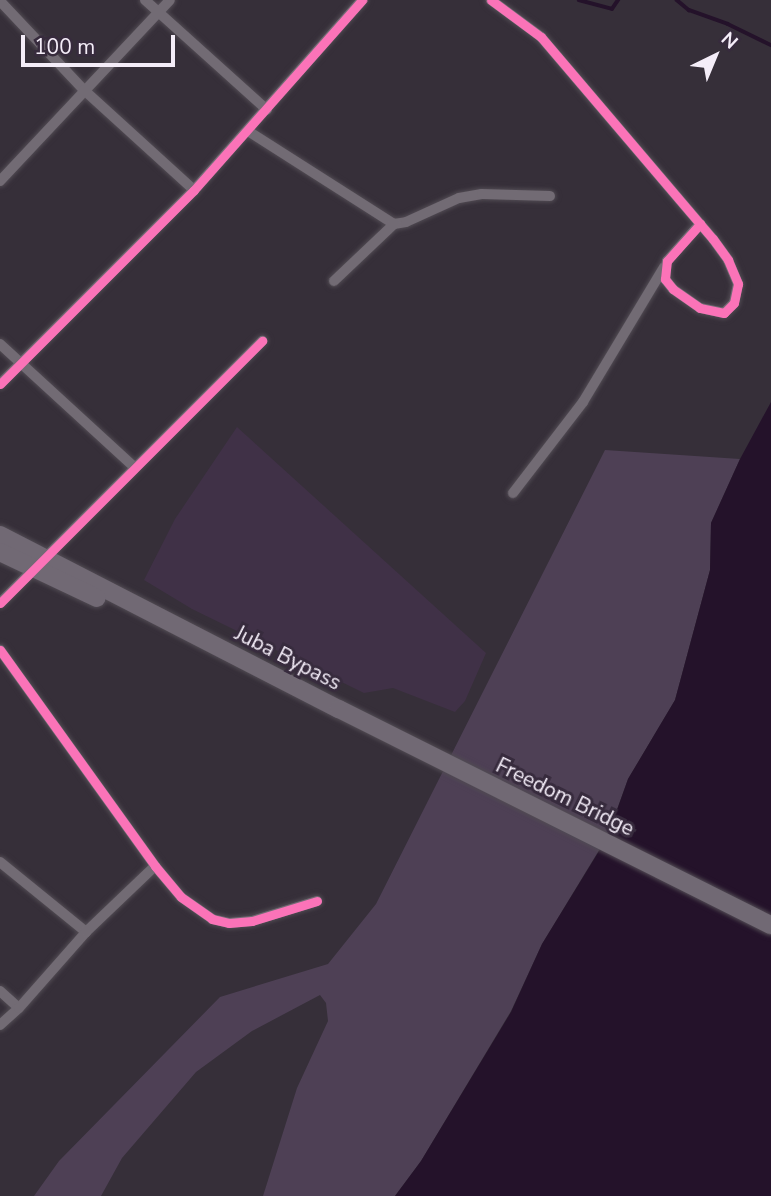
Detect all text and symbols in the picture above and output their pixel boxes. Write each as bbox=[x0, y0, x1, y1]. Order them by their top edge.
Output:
scale bar bbox=[24, 21, 178, 65]
north arrow bbox=[680, 21, 750, 91]
text: N bbox=[715, 26, 743, 55]
text: 100 m bbox=[34, 33, 95, 61]
street label: Juba Bypass bbox=[231, 620, 345, 696]
street label: Freedom Bridge bbox=[492, 753, 638, 841]

